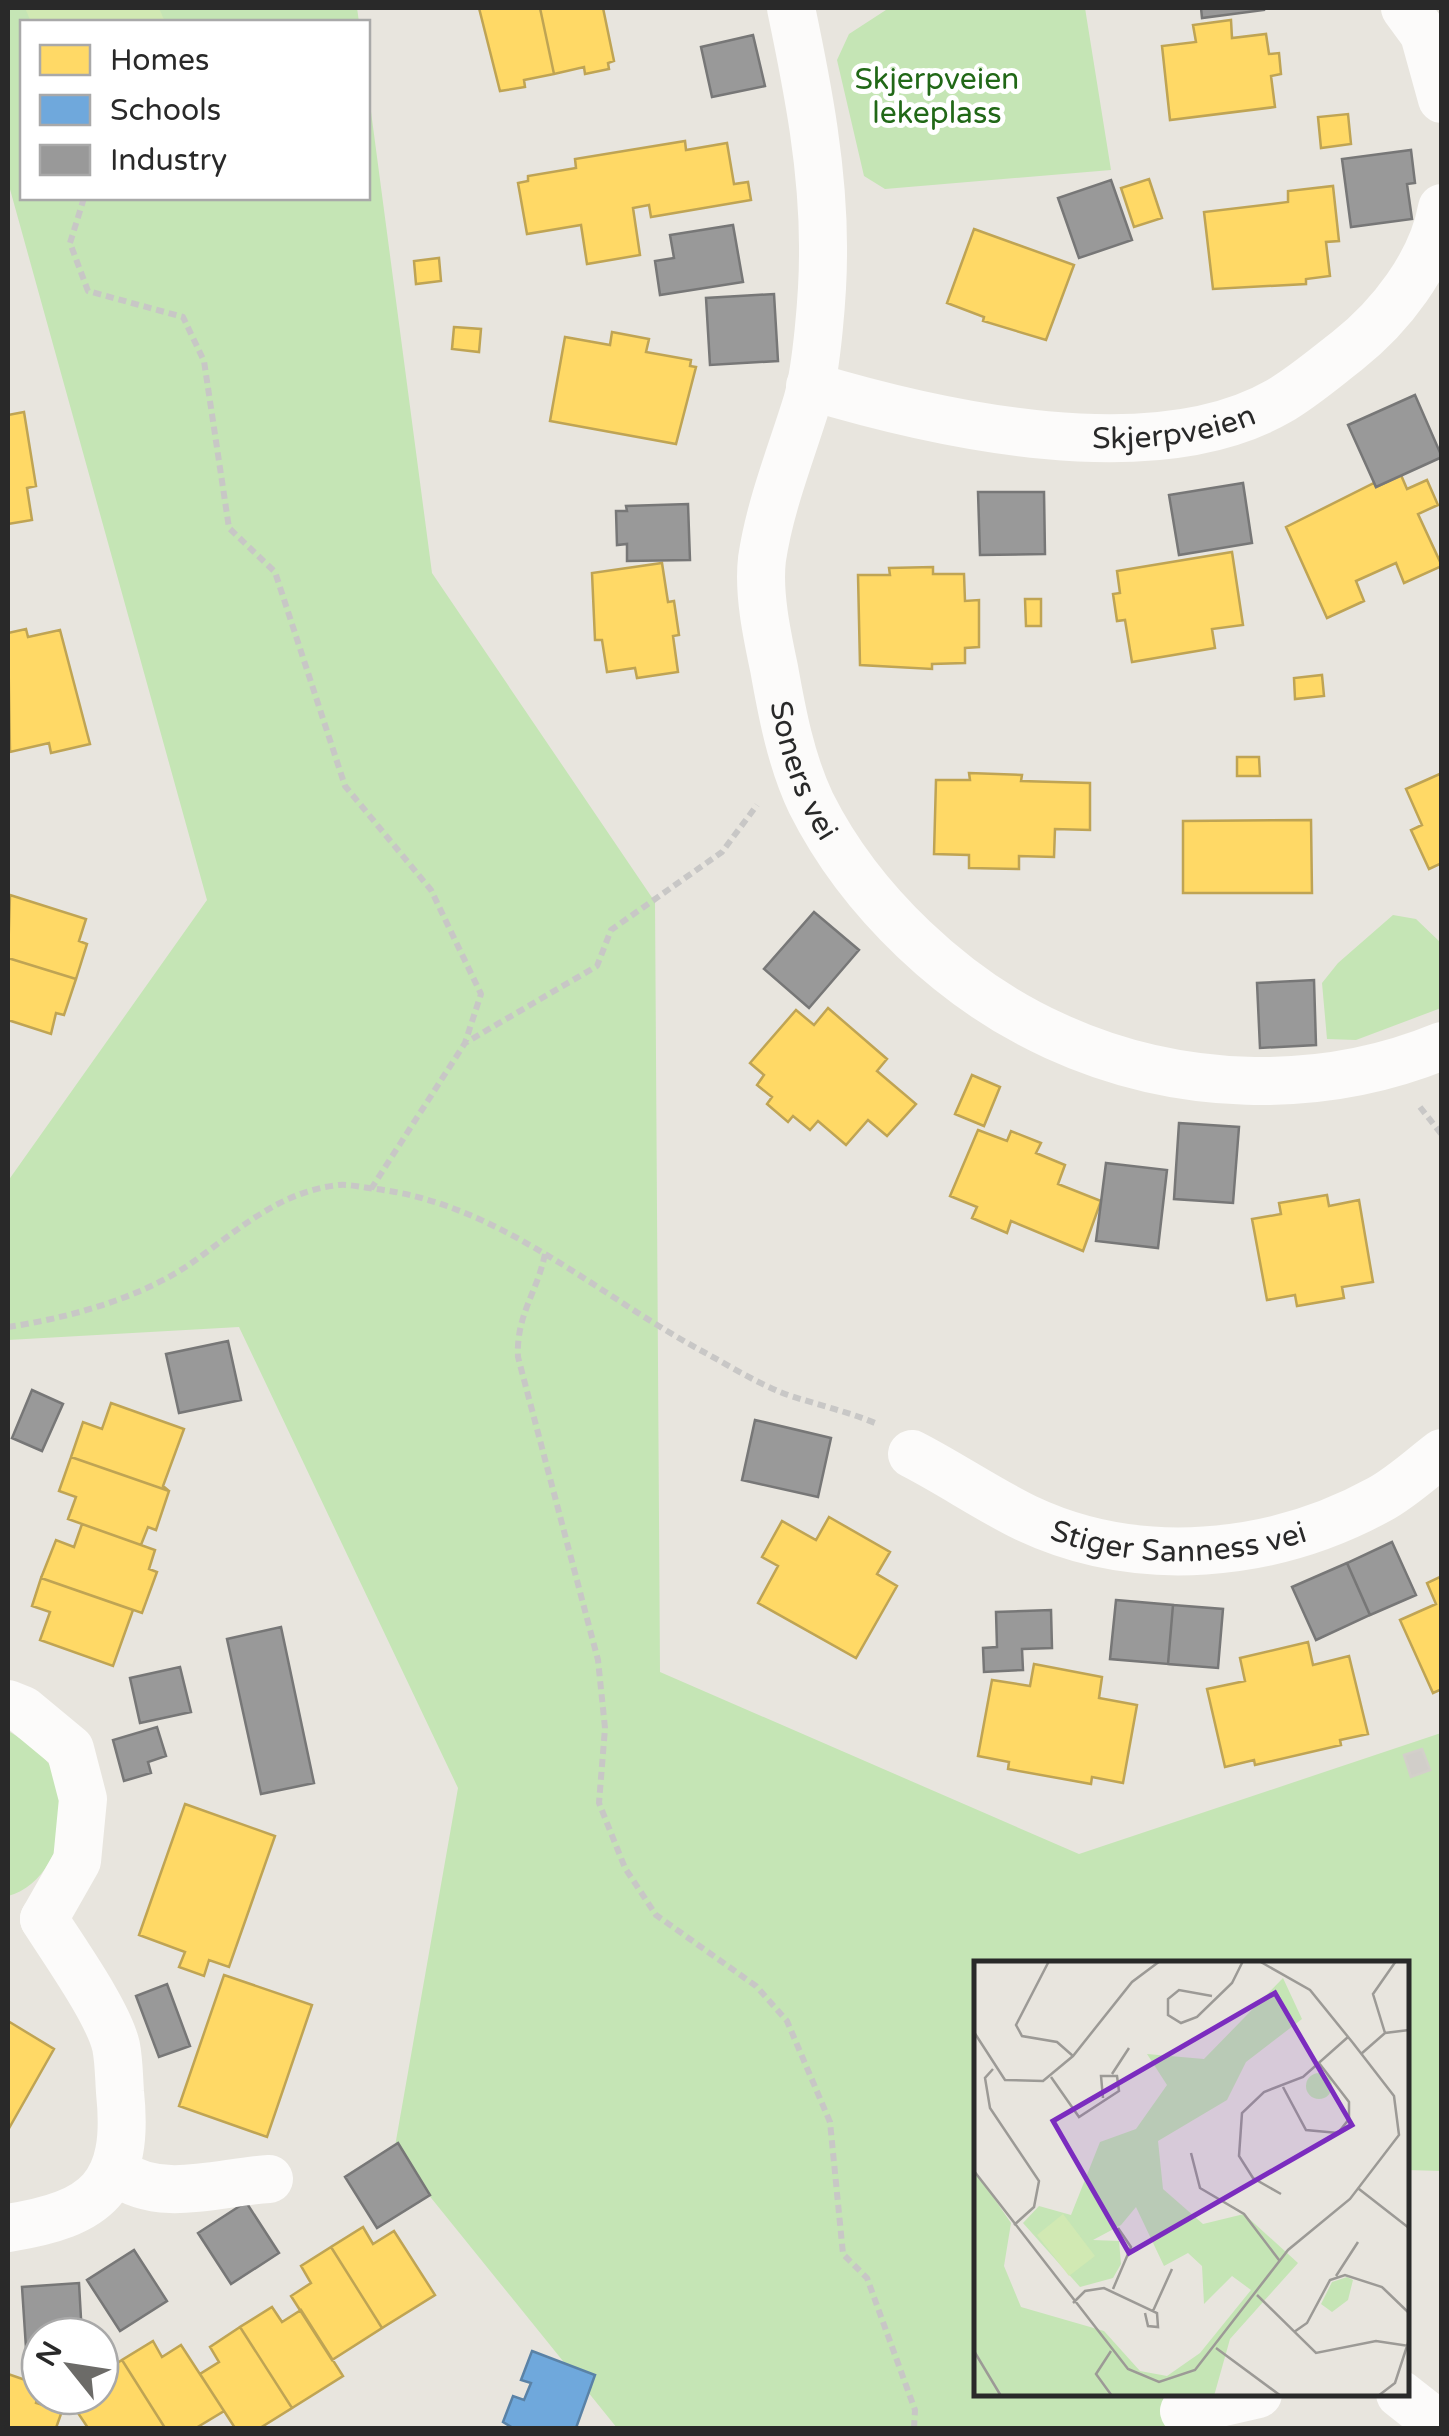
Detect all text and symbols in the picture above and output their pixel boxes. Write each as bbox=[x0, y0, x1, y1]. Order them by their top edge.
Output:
legend bbox=[20, 20, 370, 200]
text: Homes bbox=[110, 42, 209, 79]
park label: Skjerpveien lekeplass bbox=[855, 61, 1019, 132]
text: Schools bbox=[110, 92, 221, 129]
text: Industry bbox=[110, 142, 227, 179]
street label: Skjerpveien bbox=[1092, 397, 1261, 457]
street label: Soners vei bbox=[761, 697, 845, 847]
street label: Stiger Sanness vei bbox=[1046, 1512, 1311, 1570]
inset map bbox=[974, 1961, 1409, 2396]
north arrow bbox=[20, 2316, 120, 2416]
text: N bbox=[29, 2336, 70, 2372]

